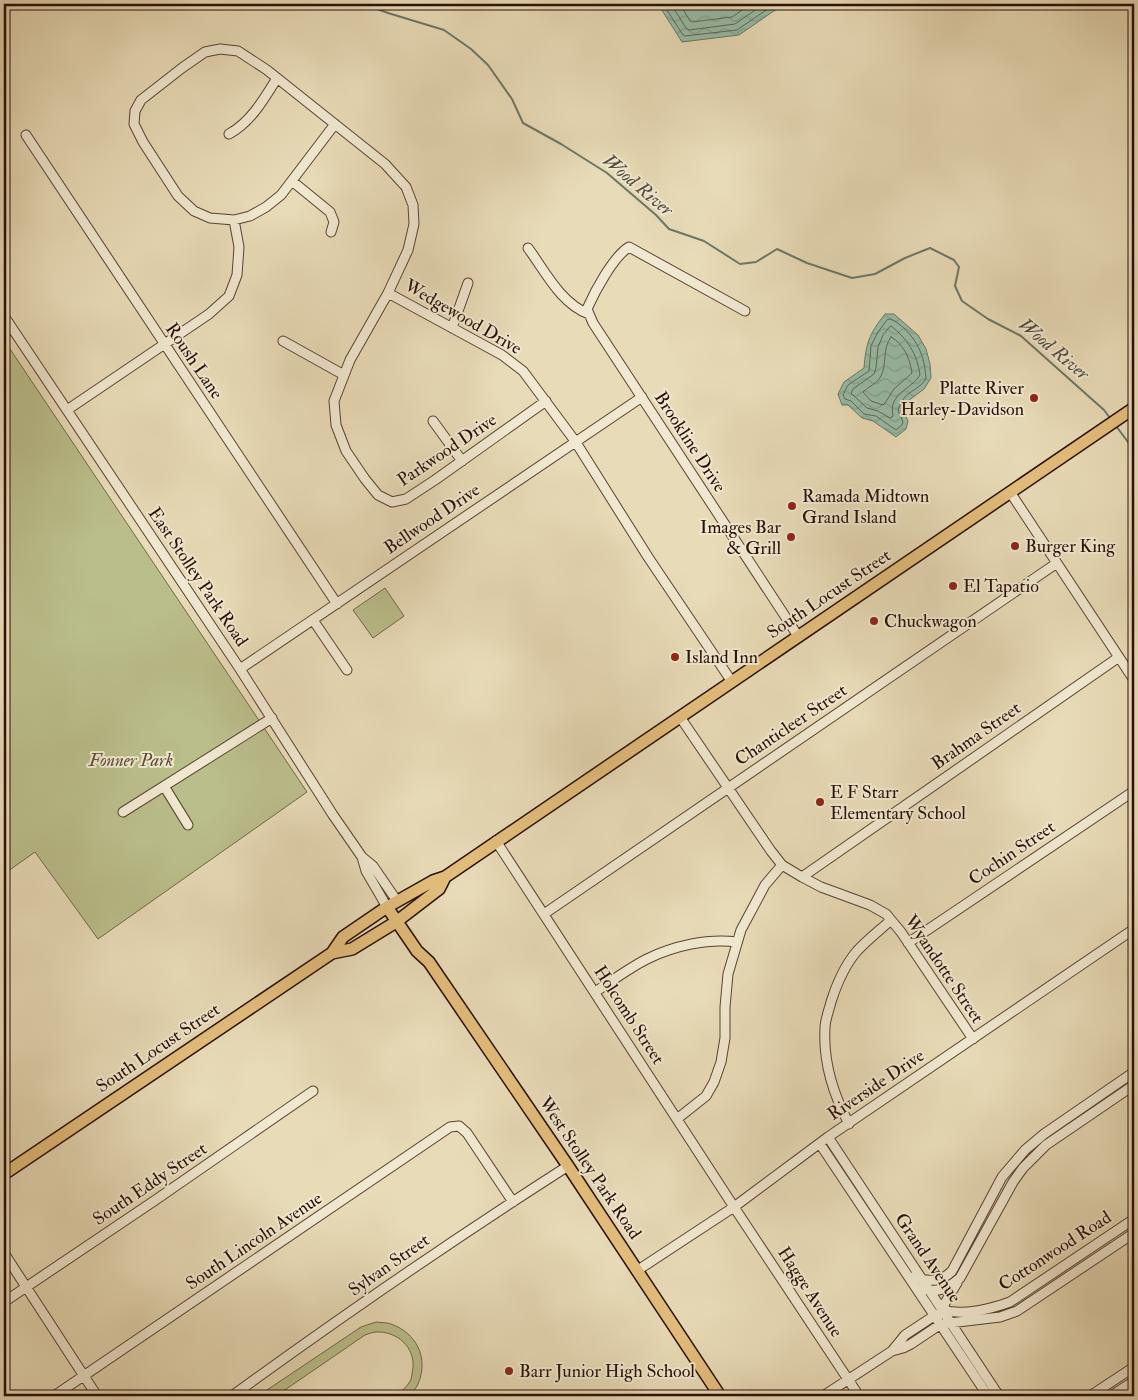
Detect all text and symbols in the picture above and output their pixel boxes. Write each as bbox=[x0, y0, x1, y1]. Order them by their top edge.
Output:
water label: Wood River bbox=[598, 149, 679, 222]
street label: Wedgewood Drive bbox=[399, 274, 526, 360]
water label: Wood River bbox=[1014, 313, 1095, 386]
street label: Roush Lane bbox=[160, 318, 228, 404]
place label: Platte River Harley-Davidson bbox=[900, 377, 1024, 421]
street label: Brookline Drive bbox=[649, 387, 731, 497]
marker: Platte River Harley-Davidson bbox=[1028, 392, 1040, 404]
street label: Parkwood Drive bbox=[393, 408, 501, 492]
street label: Bellwood Drive bbox=[380, 478, 485, 559]
place label: Ramada Midtown Grand Island bbox=[802, 485, 929, 529]
marker: Ramada Midtown Grand Island bbox=[786, 500, 798, 512]
street label: East Stolley Park Road bbox=[143, 503, 253, 651]
place label: Images Bar & Grill bbox=[700, 516, 781, 560]
marker: Images Bar & Grill bbox=[785, 531, 797, 543]
place label: Burger King bbox=[1025, 535, 1116, 558]
marker: Burger King bbox=[1009, 540, 1021, 552]
street label: South Locust Street bbox=[763, 544, 895, 644]
place label: El Tapatio bbox=[963, 575, 1039, 598]
marker: El Tapatio bbox=[947, 580, 959, 592]
place label: Chuckwagon bbox=[884, 610, 977, 633]
marker: Chuckwagon bbox=[868, 615, 880, 627]
place label: Island Inn bbox=[685, 646, 758, 669]
marker: Island Inn bbox=[669, 651, 681, 663]
street label: Chanticleer Street bbox=[730, 679, 852, 771]
street label: Brahma Street bbox=[927, 697, 1025, 775]
park label: Fonner Park bbox=[88, 749, 173, 772]
place label: E F Starr Elementary School bbox=[830, 781, 966, 825]
marker: E F Starr Elementary School bbox=[814, 796, 826, 808]
street label: Cochin Street bbox=[964, 815, 1060, 890]
street label: Wyandotte Street bbox=[899, 910, 989, 1028]
street label: Holcomb Street bbox=[588, 961, 670, 1069]
street label: South Locust Street bbox=[92, 998, 224, 1098]
street label: Riverside Drive bbox=[823, 1044, 929, 1126]
street label: West Stolley Park Road bbox=[533, 1092, 646, 1244]
street label: South Eddy Street bbox=[89, 1137, 212, 1231]
street label: South Lincoln Avenue bbox=[181, 1187, 327, 1295]
street label: Cottonwood Road bbox=[994, 1206, 1116, 1296]
street label: Grand Avenue bbox=[890, 1209, 967, 1308]
street label: Sylvan Street bbox=[344, 1229, 434, 1301]
street label: Hagge Avenue bbox=[772, 1242, 848, 1342]
place label: Barr Junior High School bbox=[519, 1360, 695, 1383]
marker: Barr Junior High School bbox=[503, 1365, 515, 1377]

